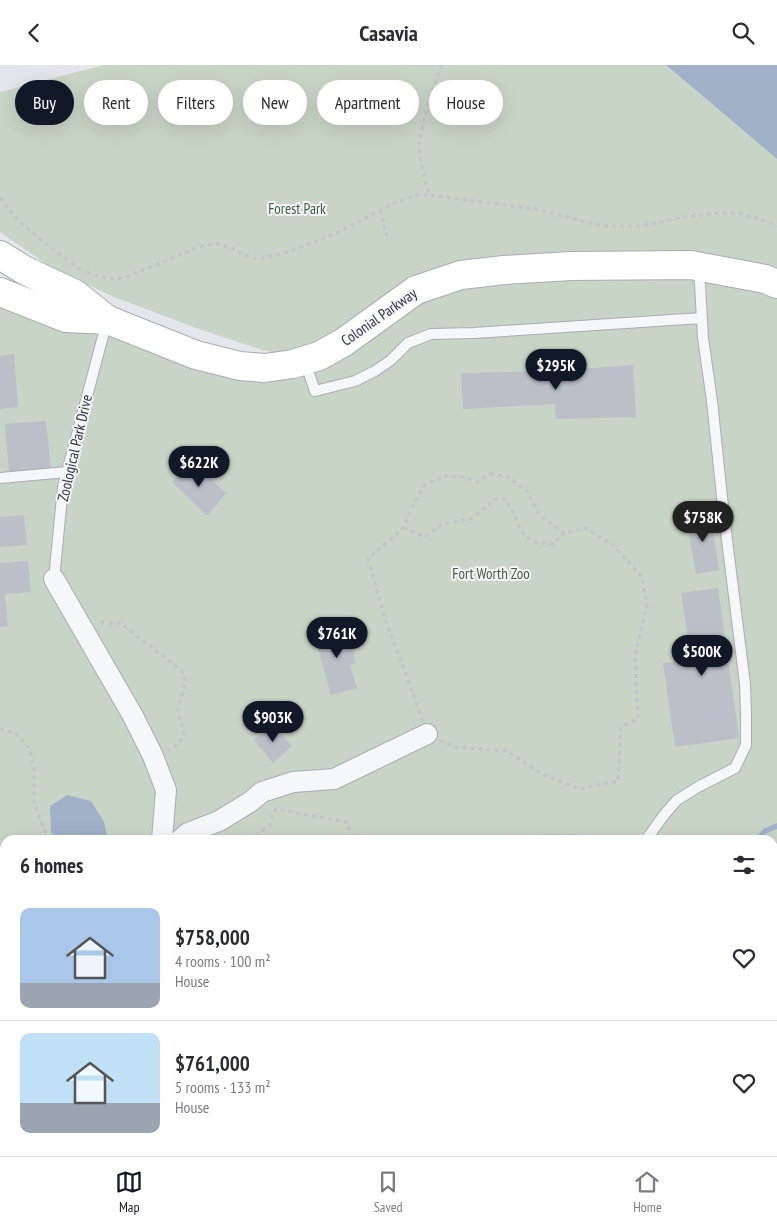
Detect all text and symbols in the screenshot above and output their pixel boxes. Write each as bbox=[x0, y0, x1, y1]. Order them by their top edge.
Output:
icon: back bbox=[20, 19, 48, 47]
text: Casavia bbox=[359, 19, 418, 47]
icon: search bbox=[729, 19, 757, 47]
chip: Buy bbox=[15, 80, 74, 125]
chip: Rent bbox=[84, 80, 148, 125]
chip: Filters bbox=[158, 80, 233, 125]
chip: New bbox=[243, 80, 307, 125]
chip: Apartment bbox=[317, 80, 419, 125]
chip: House bbox=[429, 80, 503, 125]
park label: Forest Park bbox=[268, 199, 326, 218]
street label: Colonial Parkway bbox=[337, 283, 421, 350]
pin: $295K bbox=[521, 349, 591, 391]
text: $295K bbox=[537, 355, 575, 375]
street label: Zoological Park Drive bbox=[53, 393, 96, 503]
pin: $622K bbox=[164, 445, 234, 488]
text: $622K bbox=[180, 452, 218, 472]
pin: $758K bbox=[668, 501, 738, 543]
text: $758K bbox=[684, 507, 722, 527]
park label: Fort Worth Zoo bbox=[452, 564, 530, 583]
pin: $761K bbox=[302, 617, 372, 659]
text: $761K bbox=[318, 623, 356, 643]
pin: $500K bbox=[667, 635, 737, 677]
text: $500K bbox=[683, 641, 721, 661]
pin: $903K bbox=[238, 701, 308, 743]
text: $903K bbox=[254, 707, 292, 727]
icon: filters bbox=[730, 851, 758, 879]
text: 6 homes bbox=[20, 852, 83, 879]
text: $758,000 bbox=[175, 924, 250, 951]
icon: home bbox=[60, 928, 120, 988]
icon: heart bbox=[730, 944, 758, 972]
text: 4 rooms · 100 m² bbox=[175, 951, 271, 971]
text: House bbox=[175, 971, 209, 991]
text: $761,000 bbox=[175, 1050, 250, 1077]
icon: home bbox=[60, 1053, 120, 1113]
icon: heart bbox=[730, 1069, 758, 1097]
text: 5 rooms · 133 m² bbox=[175, 1077, 271, 1097]
text: House bbox=[175, 1097, 209, 1117]
tab: Map bbox=[115, 1168, 143, 1216]
tab: Saved bbox=[374, 1168, 403, 1216]
tab: Home bbox=[633, 1168, 662, 1216]

